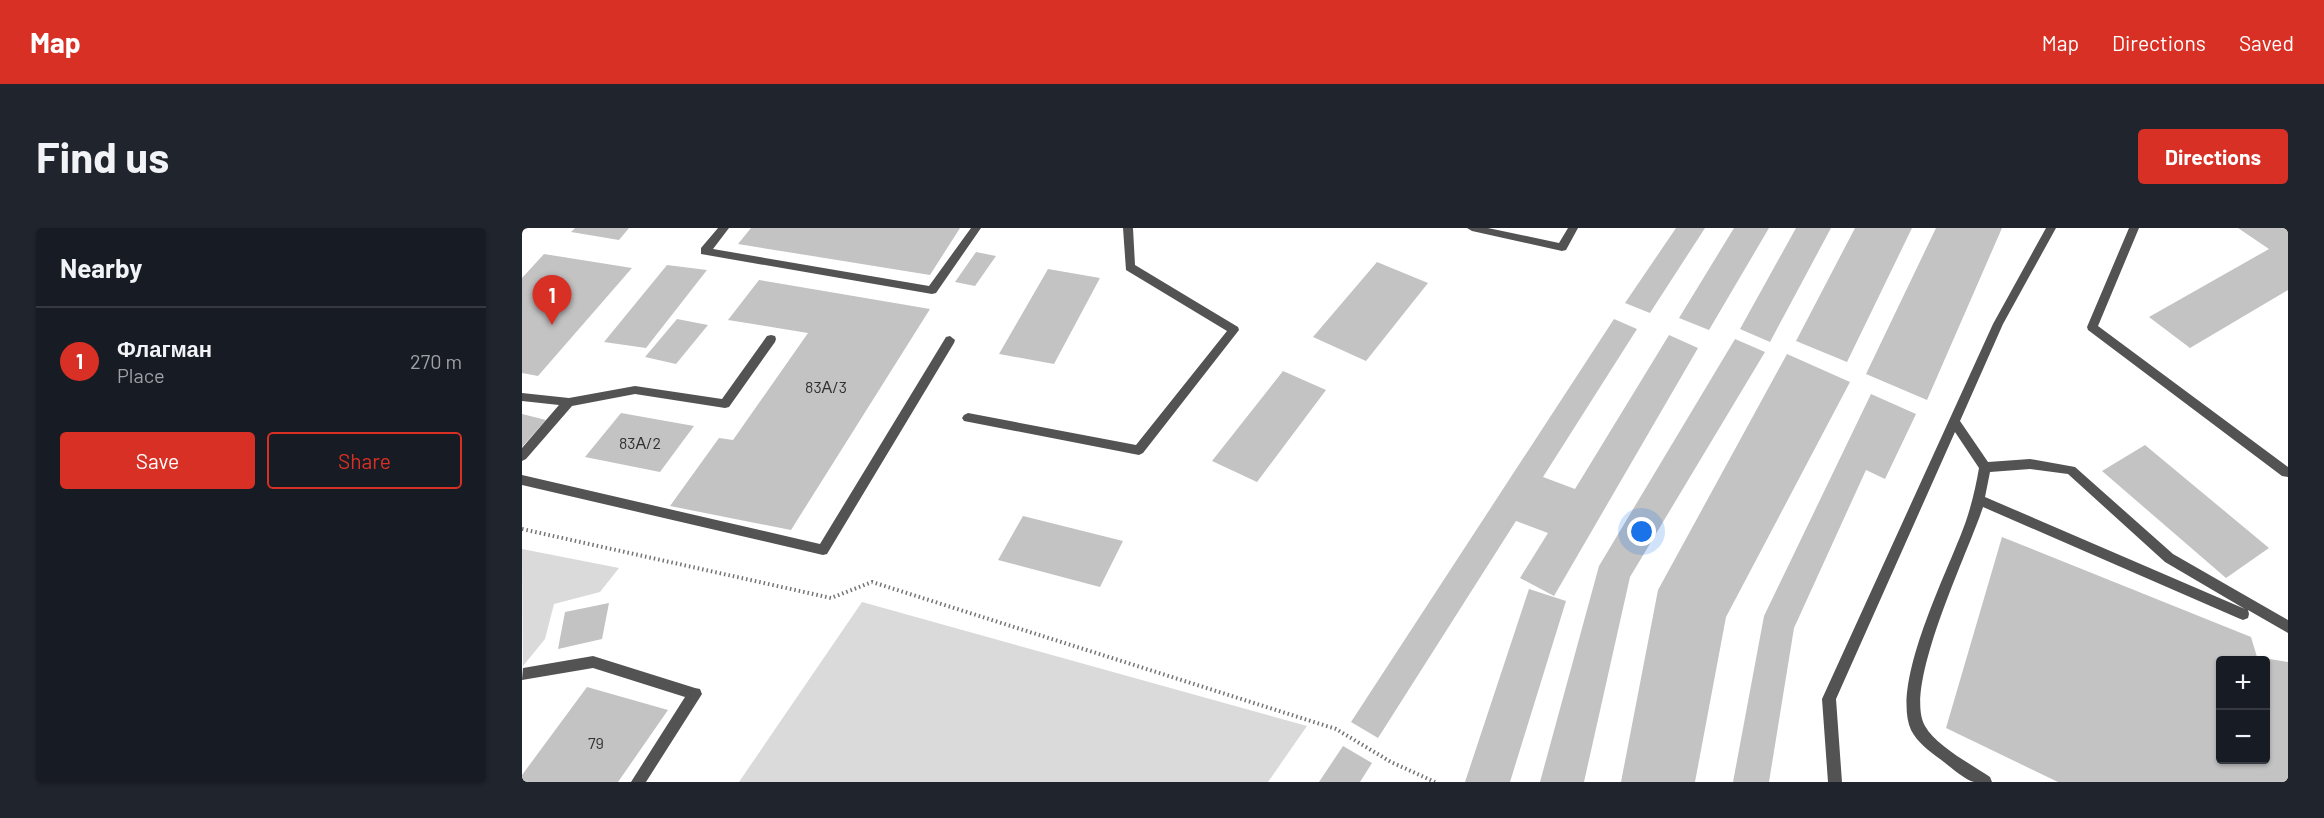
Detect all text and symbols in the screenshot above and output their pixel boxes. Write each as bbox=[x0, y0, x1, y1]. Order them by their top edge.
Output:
text: Map bbox=[30, 25, 81, 59]
text: Map bbox=[2042, 30, 2079, 55]
text: Directions bbox=[2112, 30, 2206, 55]
text: Saved bbox=[2239, 30, 2294, 55]
button: Directions bbox=[2138, 129, 2288, 184]
text: Find us bbox=[36, 131, 169, 181]
text: Nearby bbox=[60, 252, 142, 283]
pin: 1 bbox=[532, 276, 572, 325]
text: Флагман bbox=[117, 335, 212, 361]
text: 1 bbox=[76, 349, 83, 373]
text: 270 m bbox=[410, 349, 462, 373]
text: Place bbox=[117, 363, 165, 387]
house number: 83А/3 bbox=[805, 377, 847, 396]
button: Save bbox=[60, 432, 255, 489]
button: Share bbox=[267, 432, 462, 489]
house number: 83А/2 bbox=[619, 433, 661, 452]
your location bbox=[1627, 517, 1656, 546]
map controls bbox=[2216, 656, 2270, 764]
button: + bbox=[2216, 656, 2270, 710]
button: − bbox=[2216, 710, 2270, 764]
house number: 79 bbox=[588, 733, 604, 752]

